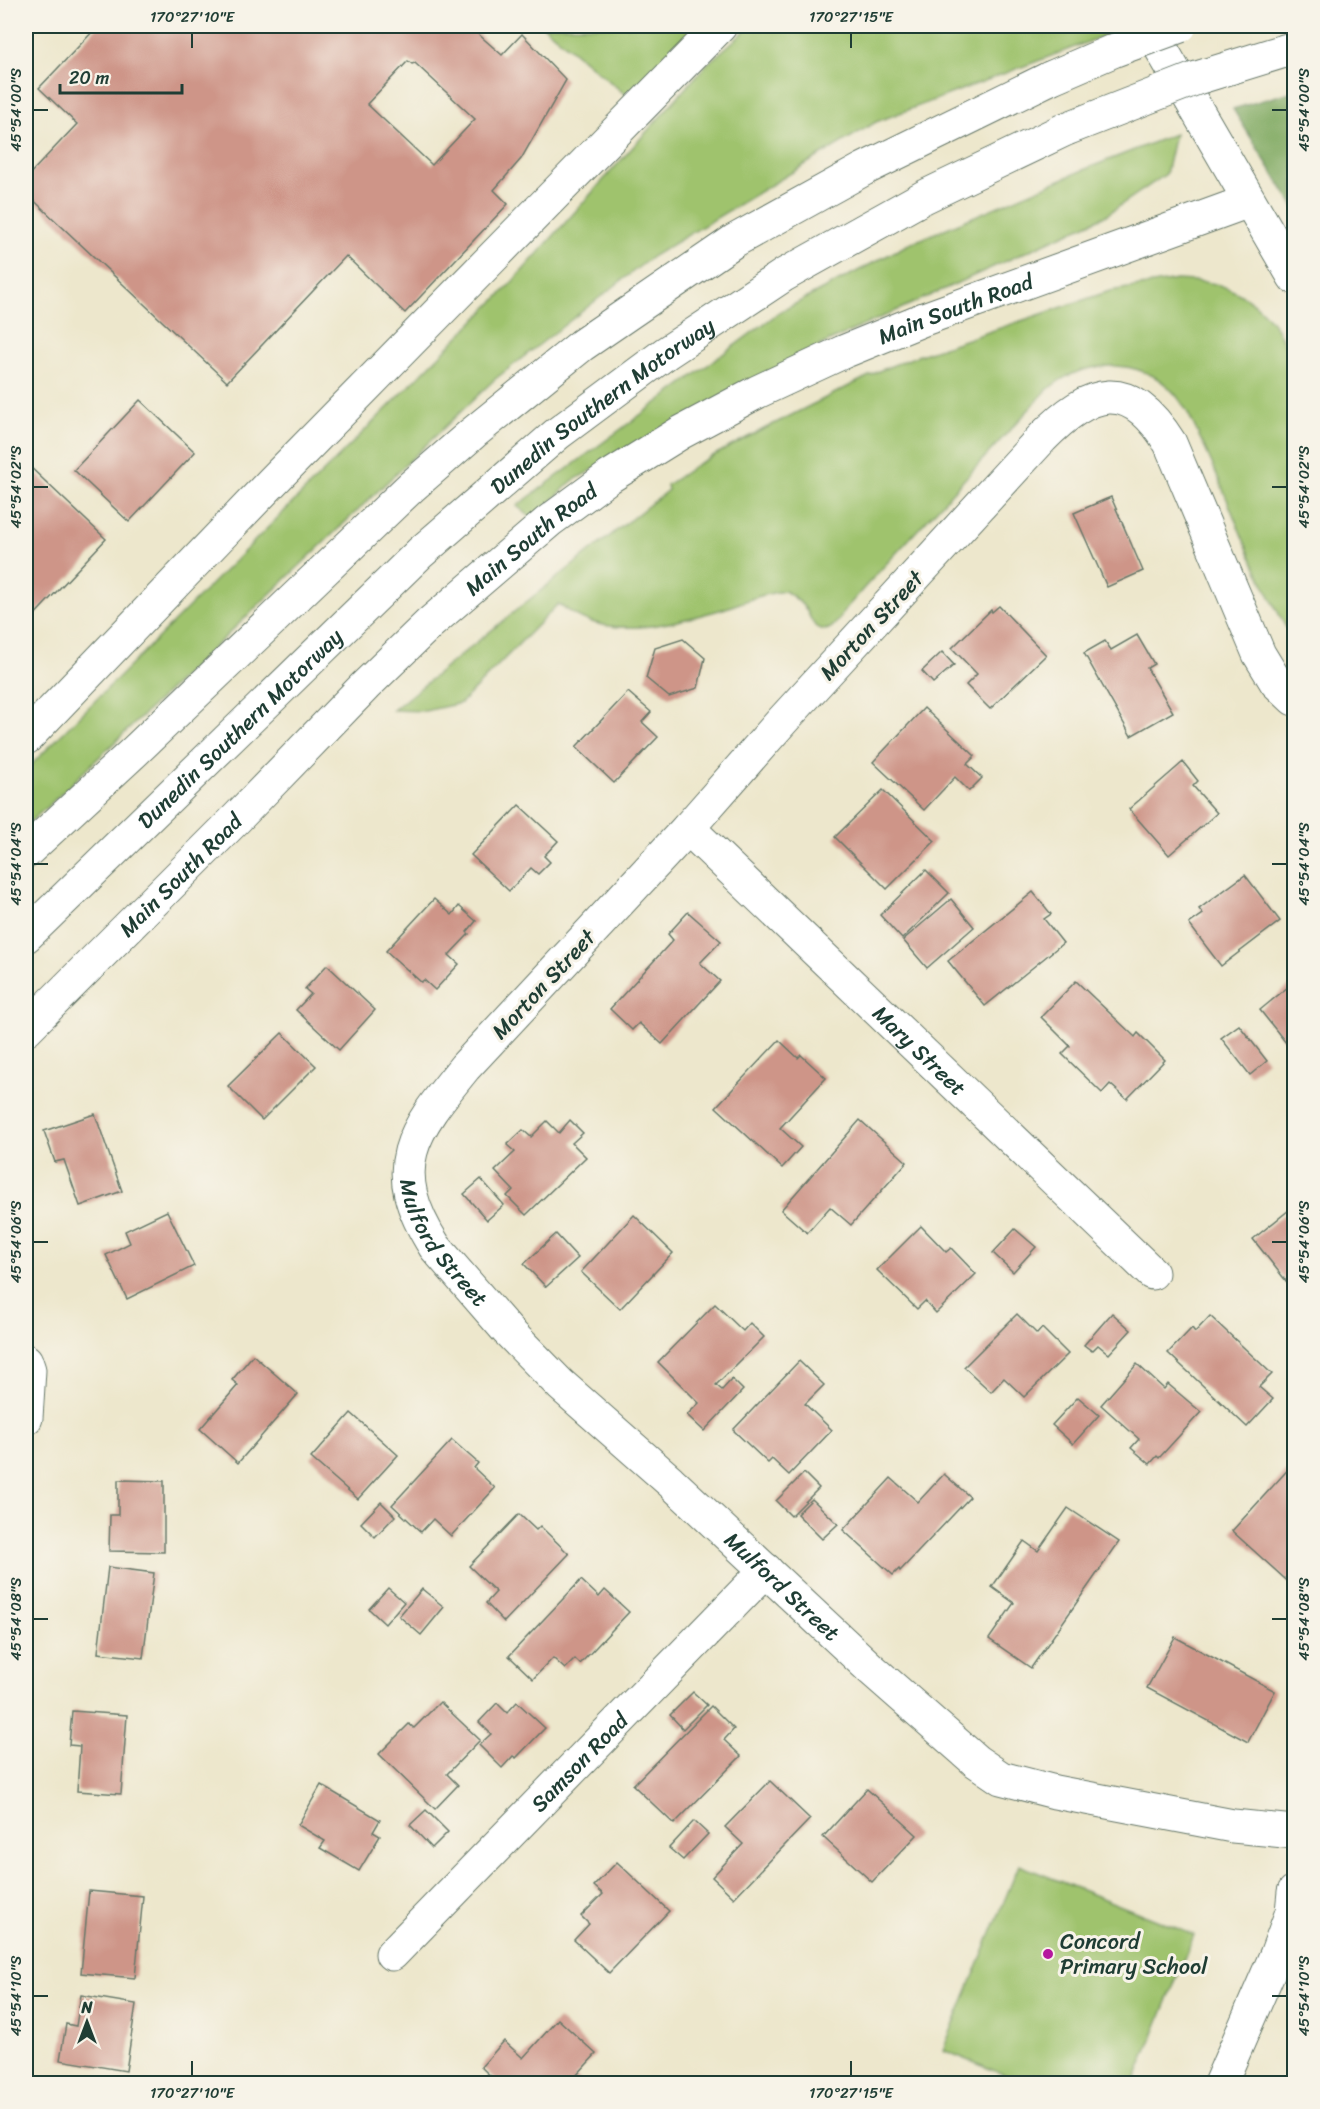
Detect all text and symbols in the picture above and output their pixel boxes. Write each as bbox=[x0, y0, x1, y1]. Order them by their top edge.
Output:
text: 170°27'10"E bbox=[150, 4, 236, 30]
text: 170°27'15"E bbox=[809, 4, 895, 30]
scale bar bbox=[60, 57, 182, 95]
text: 20 m bbox=[69, 62, 109, 94]
text: 45°54'00"S bbox=[3, 68, 29, 152]
text: 45°54'00"S bbox=[1291, 68, 1317, 152]
street label: Main South Road bbox=[872, 262, 1040, 356]
street label: Dunedin Southern Motorway bbox=[481, 307, 723, 505]
text: 45°54'02"S bbox=[3, 445, 29, 528]
text: 45°54'02"S bbox=[1291, 445, 1317, 528]
street label: Main South Road bbox=[455, 472, 607, 606]
street label: Morton Street bbox=[809, 560, 934, 690]
street label: Dunedin Southern Motorway bbox=[128, 618, 353, 839]
street label: Main South Road bbox=[109, 803, 253, 947]
text: 45°54'04"S bbox=[3, 822, 29, 906]
text: 45°54'04"S bbox=[1291, 822, 1317, 906]
street label: Morton Street bbox=[481, 919, 606, 1049]
street label: Mary Street bbox=[863, 995, 976, 1106]
street label: Mulford Street bbox=[388, 1176, 498, 1316]
text: 45°54'06"S bbox=[3, 1200, 29, 1283]
text: 45°54'06"S bbox=[1291, 1200, 1317, 1283]
street label: Mulford Street bbox=[715, 1522, 850, 1651]
text: 45°54'08"S bbox=[3, 1577, 29, 1661]
text: 45°54'08"S bbox=[1291, 1577, 1317, 1661]
street label: Samson Road bbox=[521, 1702, 639, 1822]
place label: Concord Primary School bbox=[1060, 1922, 1208, 1986]
marker: Concord Primary School bbox=[1041, 1947, 1055, 1961]
text: 45°54'10"S bbox=[3, 1955, 29, 2036]
text: 45°54'10"S bbox=[1291, 1955, 1317, 2036]
north arrow bbox=[57, 1992, 117, 2052]
text: N bbox=[80, 1993, 93, 2022]
text: 170°27'10"E bbox=[150, 2080, 236, 2106]
text: 170°27'15"E bbox=[809, 2080, 895, 2106]

